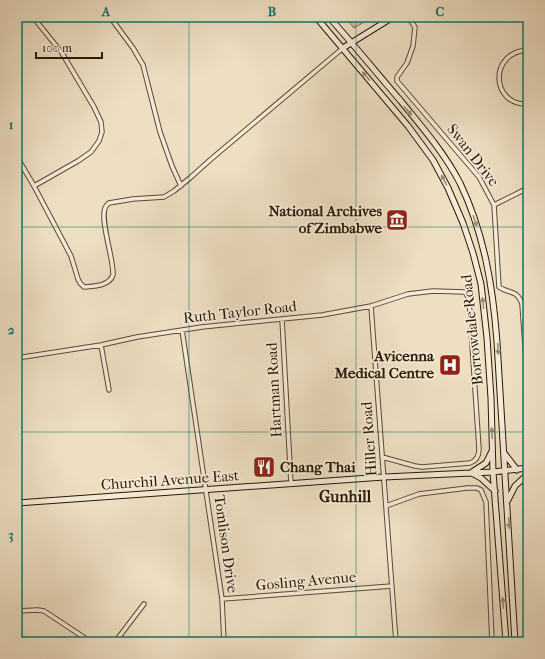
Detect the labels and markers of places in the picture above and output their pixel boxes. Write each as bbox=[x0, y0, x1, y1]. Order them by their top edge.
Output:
place label: National Archives of Zimbabwe bbox=[268, 202, 383, 237]
museum icon: National Archives of Zimbabwe bbox=[384, 207, 410, 233]
place label: Avicenna Medical Centre bbox=[333, 347, 435, 382]
hospital icon: Avicenna Medical Centre bbox=[437, 352, 463, 378]
restaurant icon: Chang Thai bbox=[251, 454, 277, 480]
place label: Chang Thai bbox=[280, 458, 356, 476]

